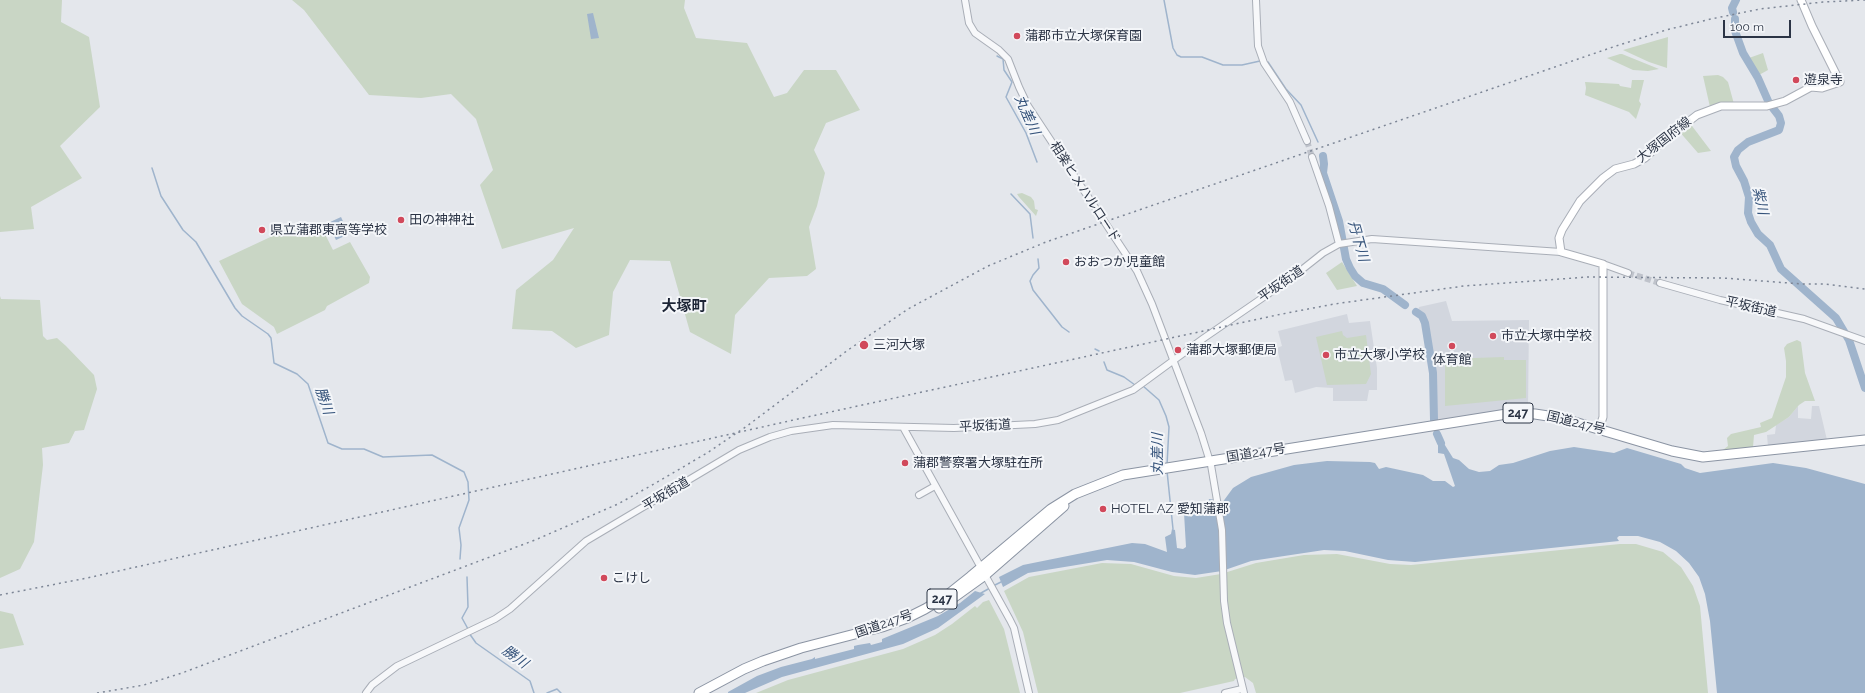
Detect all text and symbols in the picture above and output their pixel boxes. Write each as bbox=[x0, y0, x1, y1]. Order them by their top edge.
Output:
scale bar bbox=[1725, 12, 1793, 38]
text: 100 m bbox=[1730, 20, 1764, 34]
place label: 蒲郡市立大塚保育園 bbox=[1025, 28, 1142, 44]
marker: 蒲郡市立大塚保育園 bbox=[1012, 31, 1022, 41]
place label: 遊泉寺 bbox=[1804, 72, 1843, 88]
marker: 遊泉寺 bbox=[1791, 75, 1801, 85]
water label: 丸差川 bbox=[1011, 92, 1043, 138]
street label: 大塚国府線 bbox=[1634, 114, 1694, 166]
street label: 相楽ヒメハルロード bbox=[1047, 139, 1123, 245]
water label: 紫川 bbox=[1749, 186, 1771, 216]
place label: 田の神神社 bbox=[409, 212, 474, 228]
marker: 田の神神社 bbox=[396, 215, 406, 225]
water label: 丹下川 bbox=[1344, 218, 1372, 264]
place label: 県立蒲郡東高等学校 bbox=[270, 222, 387, 238]
marker: 県立蒲郡東高等学校 bbox=[257, 225, 267, 235]
place label: おおつか児童館 bbox=[1074, 254, 1165, 270]
marker: おおつか児童館 bbox=[1061, 257, 1071, 267]
street label: 平坂街道 bbox=[1255, 263, 1307, 305]
street label: 平坂街道 bbox=[1724, 294, 1778, 320]
district label: 大塚町 bbox=[662, 297, 706, 315]
place label: 市立大塚中学校 bbox=[1501, 328, 1592, 344]
marker: 市立大塚中学校 bbox=[1488, 331, 1498, 341]
place label: 三河大塚 bbox=[873, 337, 925, 353]
marker: 三河大塚 bbox=[858, 339, 870, 351]
marker: 体育館 bbox=[1447, 341, 1457, 351]
place label: 蒲郡大塚郵便局 bbox=[1186, 342, 1277, 358]
marker: 蒲郡大塚郵便局 bbox=[1173, 345, 1183, 355]
place label: 市立大塚小学校 bbox=[1334, 347, 1425, 363]
marker: 市立大塚小学校 bbox=[1321, 350, 1331, 360]
place label: 体育館 bbox=[1433, 352, 1471, 368]
water label: 勝川 bbox=[311, 385, 337, 417]
road number: 247 bbox=[1503, 403, 1533, 423]
street label: 国道247号 bbox=[1545, 408, 1607, 438]
street label: 平坂街道 bbox=[959, 417, 1011, 435]
water label: 丸差川 bbox=[1150, 433, 1166, 475]
street label: 国道247号 bbox=[1225, 441, 1287, 465]
place label: 蒲郡警察署大塚駐在所 bbox=[913, 455, 1043, 471]
marker: 蒲郡警察署大塚駐在所 bbox=[900, 458, 910, 468]
street label: 平坂街道 bbox=[640, 474, 692, 514]
place label: HOTEL AZ 愛知蒲郡 bbox=[1111, 501, 1229, 517]
marker: HOTEL AZ 愛知蒲郡 bbox=[1098, 504, 1108, 514]
place label: こけし bbox=[612, 570, 651, 586]
marker: こけし bbox=[599, 573, 609, 583]
road number: 247 bbox=[927, 589, 957, 609]
street label: 国道247号 bbox=[853, 607, 915, 641]
water label: 勝川 bbox=[499, 642, 531, 672]

